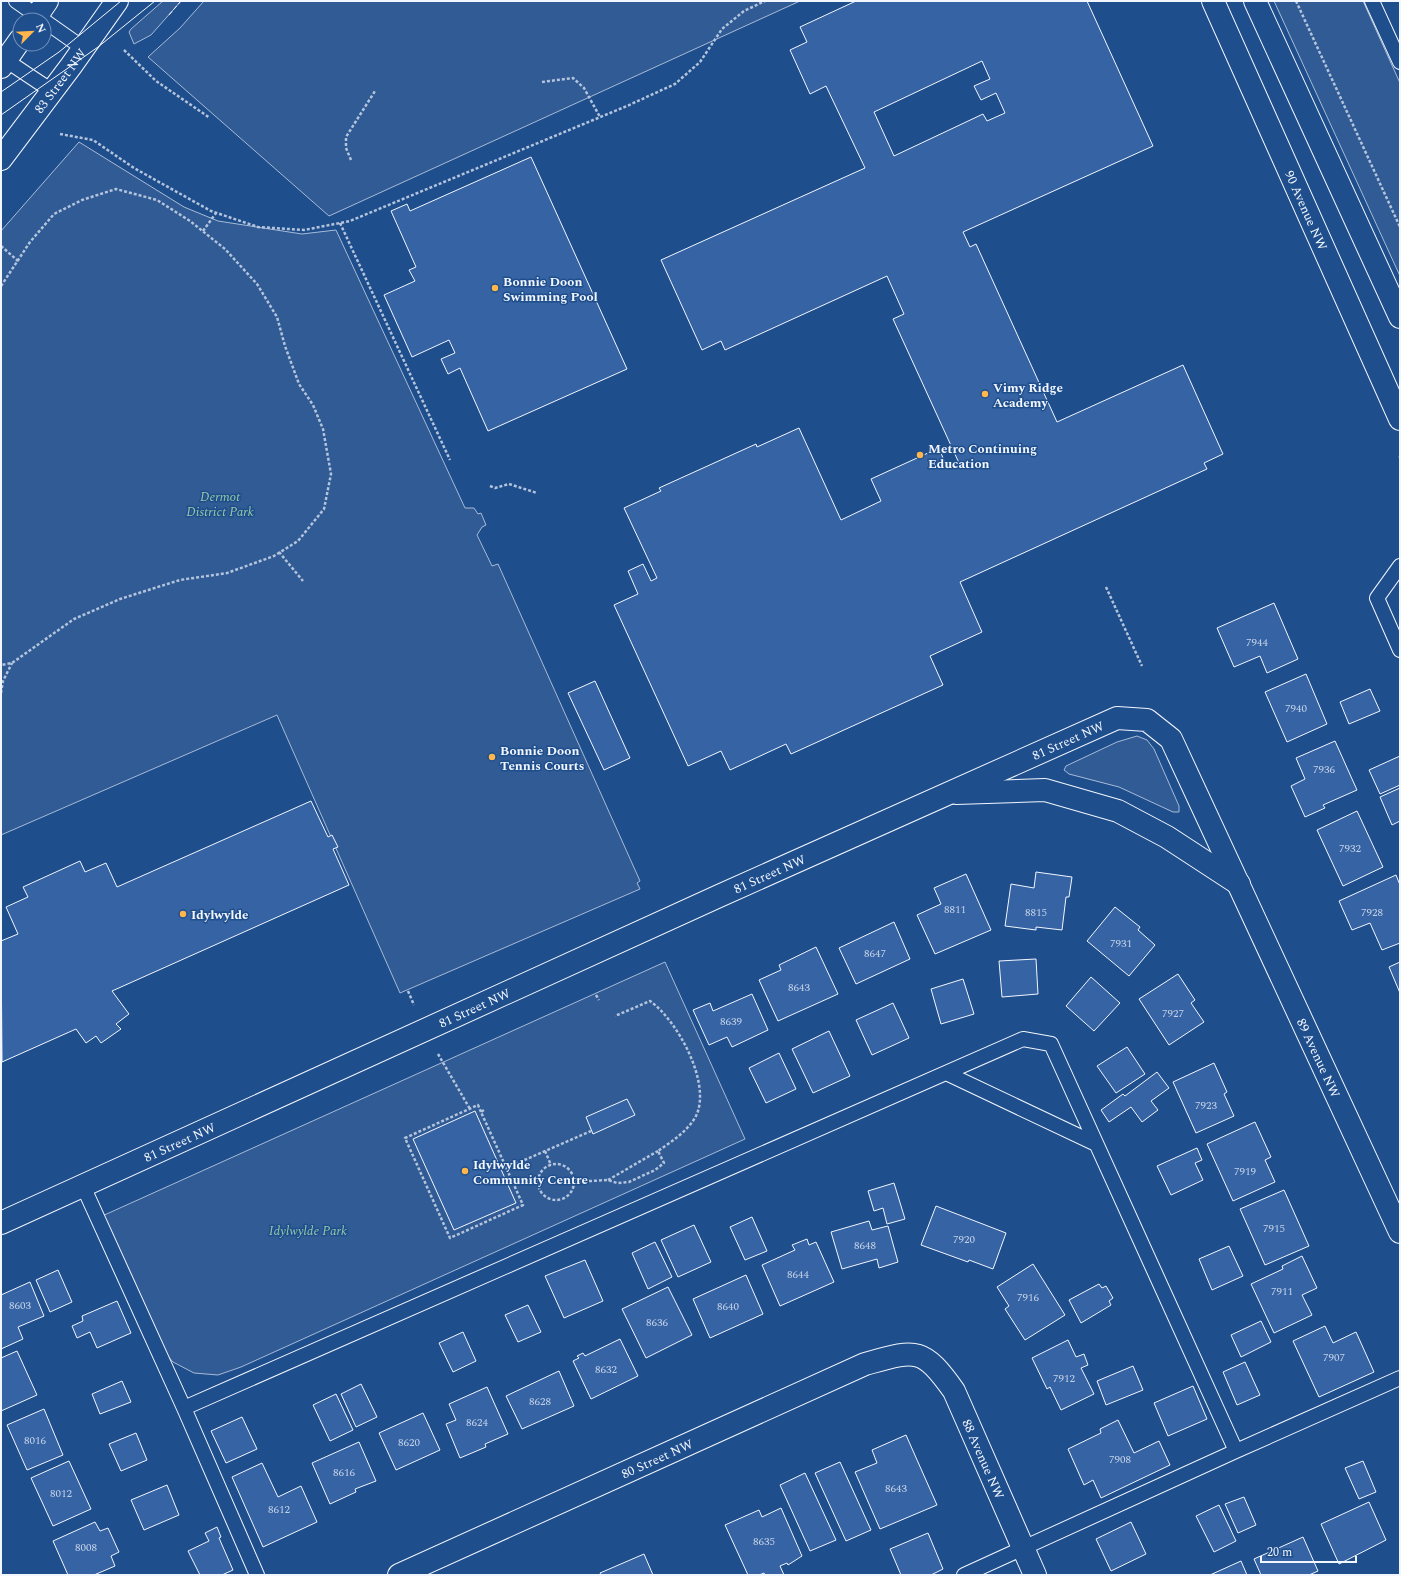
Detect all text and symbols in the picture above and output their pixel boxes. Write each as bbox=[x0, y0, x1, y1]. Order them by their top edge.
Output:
north arrow bbox=[12, 12, 52, 52]
text: N bbox=[31, 21, 50, 36]
street label: 83 Street NW bbox=[30, 44, 92, 118]
street label: 90 Avenue NW bbox=[1279, 167, 1332, 254]
place label: Bonnie Doon Swimming Pool bbox=[503, 272, 598, 307]
marker: Bonnie Doon Swimming Pool bbox=[490, 283, 500, 293]
place label: Vimy Ridge Academy bbox=[993, 378, 1063, 413]
marker: Vimy Ridge Academy bbox=[980, 389, 990, 399]
place label: Metro Continuing Education bbox=[928, 439, 1037, 474]
marker: Metro Continuing Education bbox=[915, 450, 925, 460]
park label: Dermot District Park bbox=[186, 487, 254, 522]
house number: 7944 bbox=[1246, 634, 1268, 651]
house number: 7940 bbox=[1285, 700, 1307, 717]
street label: 81 Street NW bbox=[1029, 716, 1107, 766]
place label: Bonnie Doon Tennis Courts bbox=[500, 741, 584, 776]
marker: Bonnie Doon Tennis Courts bbox=[487, 752, 497, 762]
house number: 7936 bbox=[1313, 761, 1335, 778]
house number: 7932 bbox=[1339, 840, 1361, 857]
street label: 81 Street NW bbox=[731, 850, 809, 899]
house number: 8811 bbox=[944, 901, 966, 918]
house number: 8815 bbox=[1025, 904, 1047, 921]
house number: 7928 bbox=[1361, 904, 1383, 921]
place label: Idylwylde bbox=[191, 905, 249, 925]
marker: Idylwylde bbox=[178, 909, 188, 919]
house number: 7931 bbox=[1110, 935, 1132, 952]
house number: 8647 bbox=[864, 945, 886, 962]
house number: 8643 bbox=[788, 979, 810, 996]
street label: 81 Street NW bbox=[436, 983, 514, 1033]
house number: 7927 bbox=[1162, 1005, 1184, 1022]
house number: 8639 bbox=[720, 1013, 742, 1030]
street label: 89 Avenue NW bbox=[1291, 1015, 1345, 1101]
house number: 7923 bbox=[1195, 1097, 1217, 1114]
street label: 81 Street NW bbox=[141, 1118, 219, 1168]
place label: Idylwylde Community Centre bbox=[473, 1155, 588, 1190]
house number: 7919 bbox=[1234, 1163, 1256, 1180]
marker: Idylwylde Community Centre bbox=[460, 1166, 470, 1176]
house number: 7915 bbox=[1263, 1220, 1285, 1237]
park label: Idylwylde Park bbox=[269, 1221, 347, 1241]
house number: 7920 bbox=[953, 1231, 975, 1248]
house number: 8648 bbox=[854, 1237, 876, 1254]
house number: 8644 bbox=[787, 1266, 809, 1283]
house number: 7911 bbox=[1271, 1283, 1293, 1300]
house number: 7916 bbox=[1017, 1289, 1039, 1306]
house number: 8603 bbox=[9, 1297, 31, 1314]
house number: 8640 bbox=[717, 1298, 739, 1315]
house number: 8636 bbox=[646, 1314, 668, 1331]
house number: 7907 bbox=[1323, 1349, 1345, 1366]
house number: 8632 bbox=[595, 1361, 617, 1378]
house number: 7912 bbox=[1053, 1370, 1075, 1387]
house number: 8628 bbox=[529, 1393, 551, 1410]
house number: 8624 bbox=[466, 1414, 488, 1431]
street label: 88 Avenue NW bbox=[957, 1416, 1009, 1503]
house number: 8016 bbox=[24, 1432, 46, 1449]
house number: 8620 bbox=[398, 1434, 420, 1451]
street label: 80 Street NW bbox=[618, 1434, 696, 1484]
house number: 7908 bbox=[1109, 1451, 1131, 1468]
house number: 8616 bbox=[333, 1464, 355, 1481]
house number: 8643 bbox=[885, 1480, 907, 1497]
house number: 8012 bbox=[50, 1485, 72, 1502]
house number: 8612 bbox=[268, 1501, 290, 1518]
house number: 8635 bbox=[753, 1533, 775, 1550]
scale bar bbox=[1261, 1538, 1356, 1564]
house number: 8008 bbox=[75, 1539, 97, 1556]
text: 20 m bbox=[1267, 1543, 1292, 1562]

